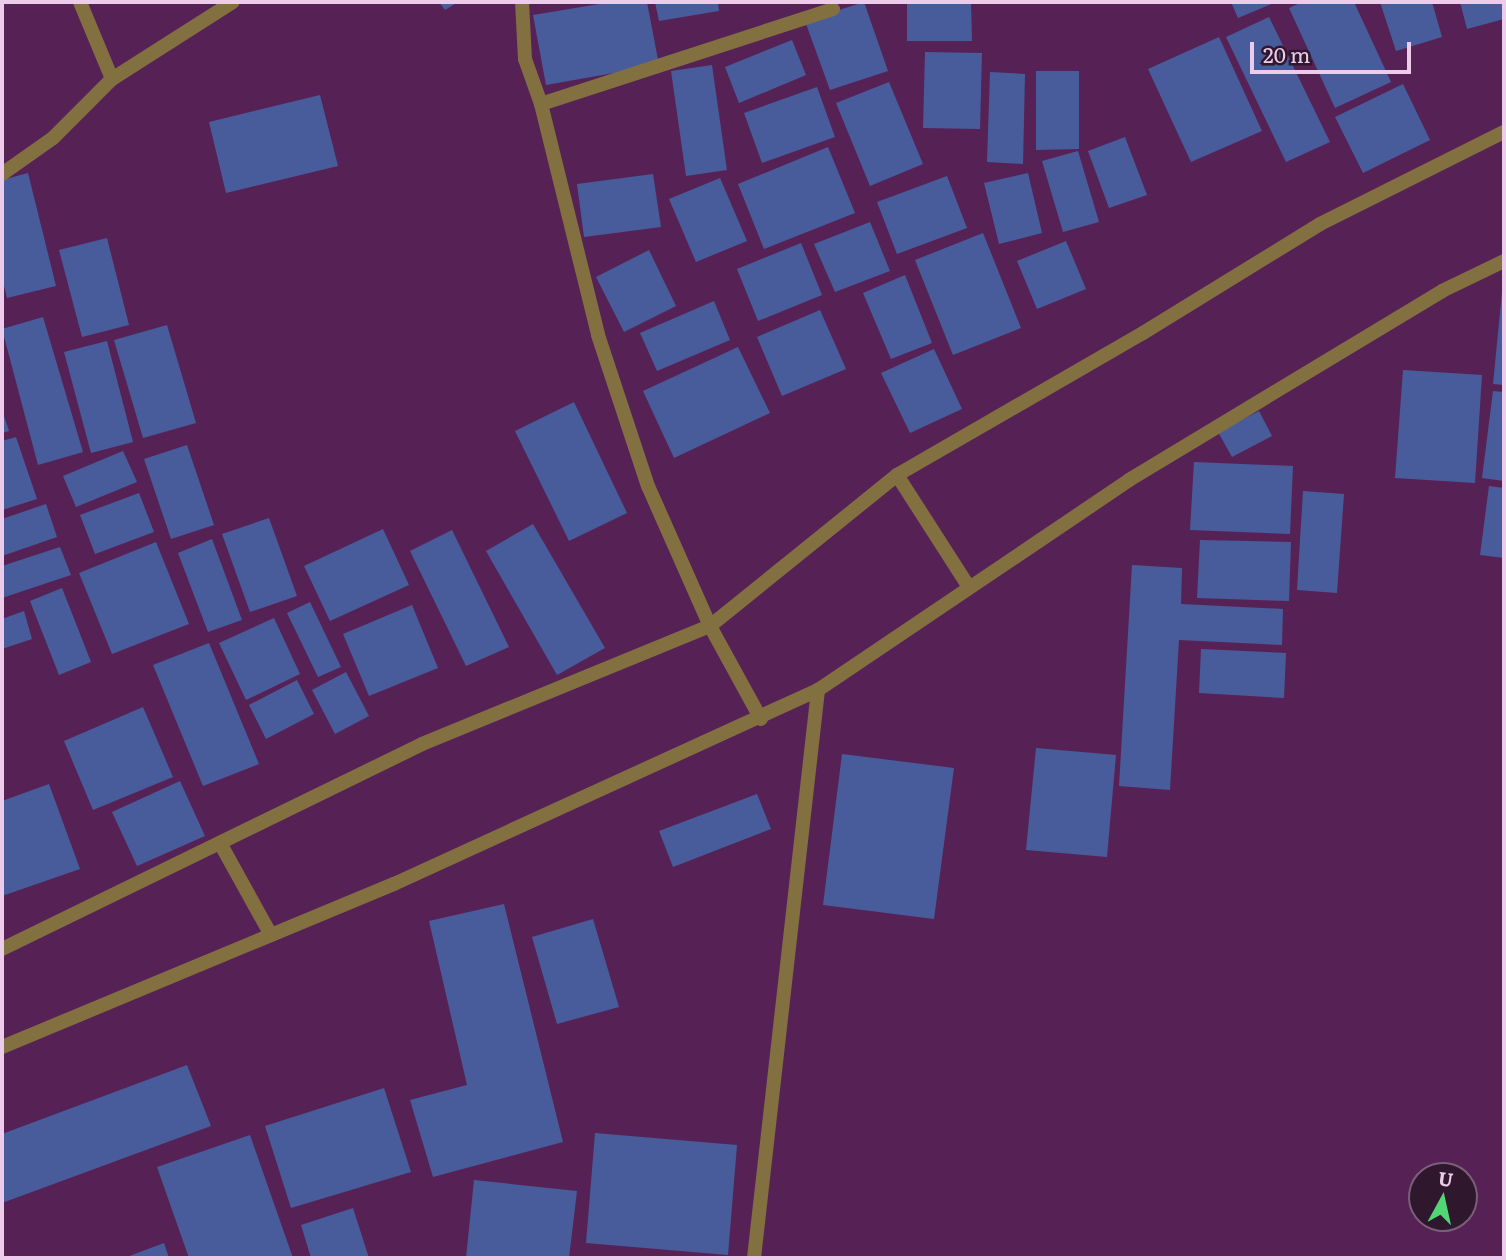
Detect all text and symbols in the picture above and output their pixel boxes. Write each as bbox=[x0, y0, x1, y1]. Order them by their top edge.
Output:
scale bar bbox=[1254, 28, 1415, 72]
text: 20 m bbox=[1263, 38, 1310, 69]
north arrow bbox=[1408, 1162, 1478, 1232]
text: U bbox=[1436, 1163, 1455, 1193]

